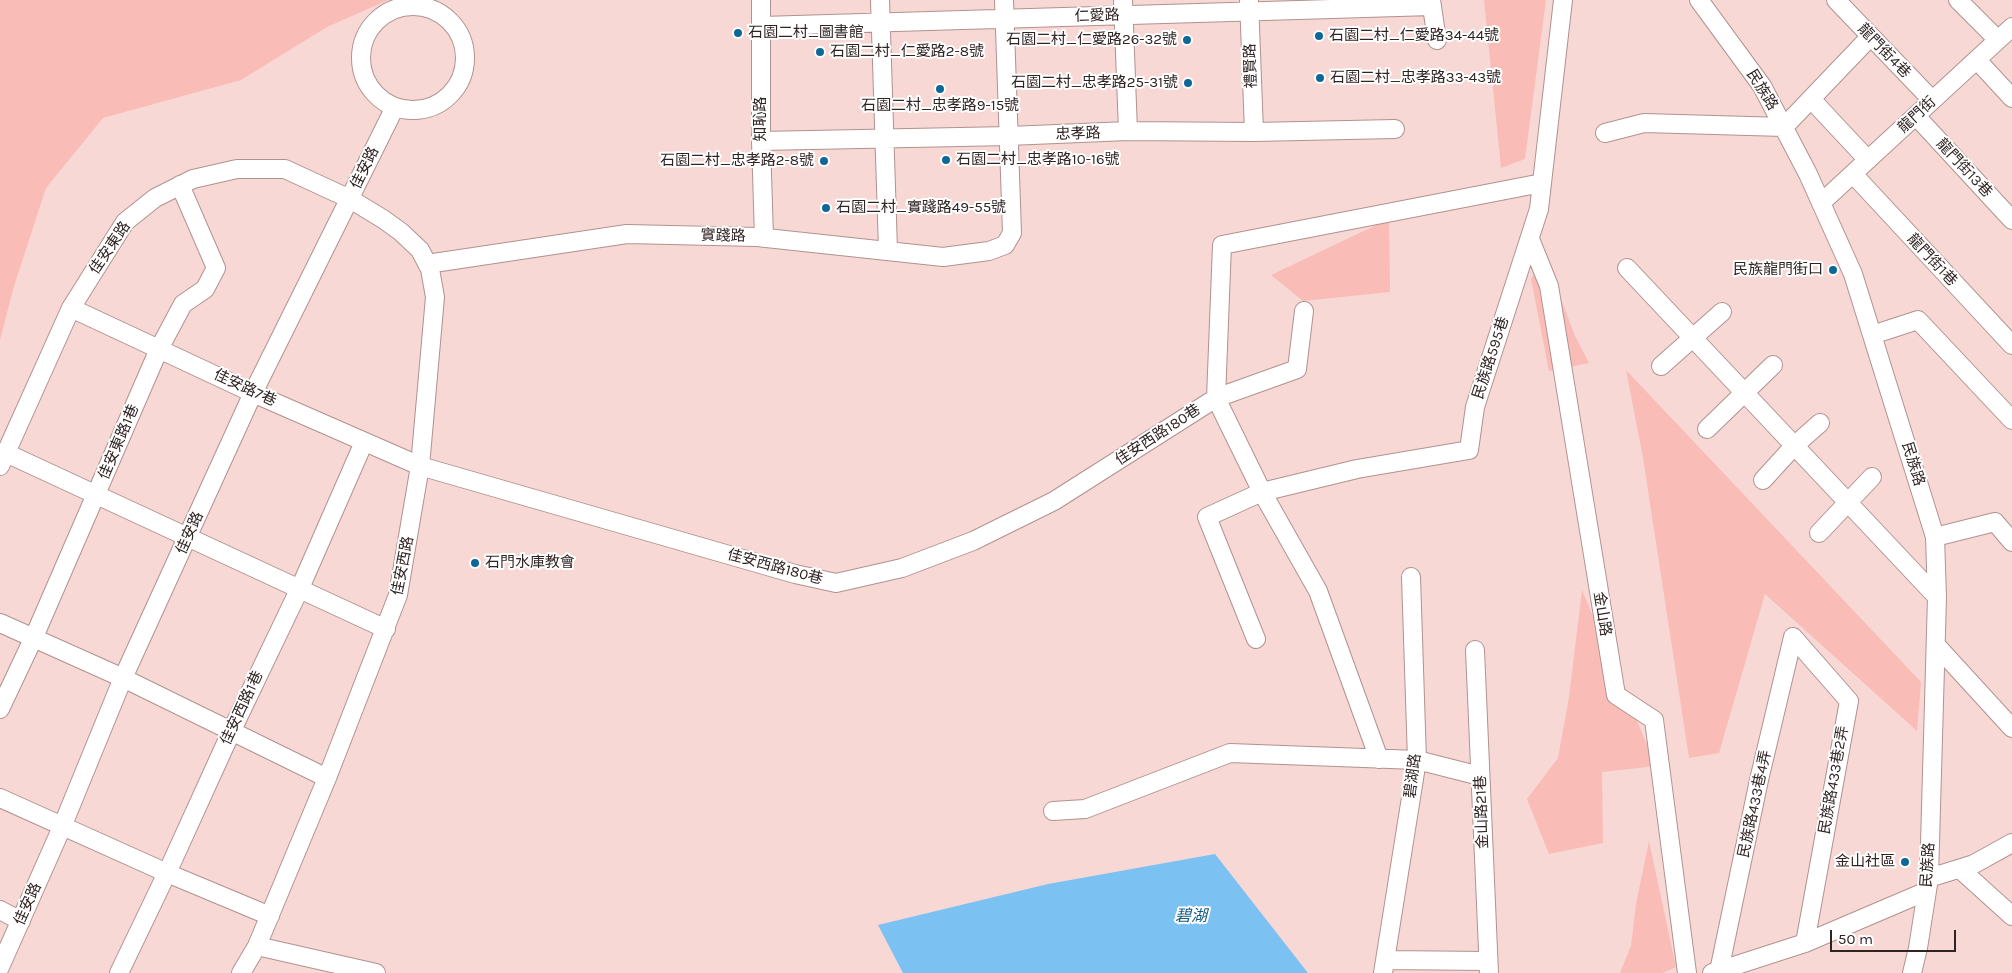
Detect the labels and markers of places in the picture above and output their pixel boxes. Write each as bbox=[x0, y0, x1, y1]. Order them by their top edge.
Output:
place label: 石園二村_圖書館 bbox=[748, 24, 864, 42]
marker: 石園二村_圖書館 bbox=[732, 27, 744, 39]
place label: 石園二村_仁愛路34-44號 bbox=[1329, 27, 1499, 45]
marker: 石園二村_仁愛路34-44號 bbox=[1313, 30, 1325, 42]
place label: 石園二村_仁愛路26-32號 bbox=[1006, 31, 1177, 49]
marker: 石園二村_仁愛路26-32號 bbox=[1181, 34, 1193, 46]
place label: 石園二村_仁愛路2-8號 bbox=[830, 43, 984, 61]
marker: 石園二村_仁愛路2-8號 bbox=[814, 46, 826, 58]
place label: 石園二村_忠孝路33-43號 bbox=[1330, 69, 1501, 87]
marker: 石園二村_忠孝路33-43號 bbox=[1314, 72, 1326, 84]
place label: 石園二村_忠孝路25-31號 bbox=[1011, 74, 1178, 92]
marker: 石園二村_忠孝路25-31號 bbox=[1182, 77, 1194, 89]
marker: 石園二村_忠孝路9-15號 bbox=[934, 83, 946, 95]
place label: 石園二村_忠孝路9-15號 bbox=[861, 97, 1019, 115]
place label: 石園二村_忠孝路10-16號 bbox=[956, 151, 1119, 169]
place label: 石園二村_忠孝路2-8號 bbox=[660, 152, 814, 170]
marker: 石園二村_忠孝路10-16號 bbox=[940, 154, 952, 166]
marker: 石園二村_忠孝路2-8號 bbox=[818, 155, 830, 167]
place label: 石園二村_實踐路49-55號 bbox=[836, 199, 1006, 217]
marker: 石園二村_實踐路49-55號 bbox=[820, 202, 832, 214]
place label: 民族龍門街口 bbox=[1733, 261, 1823, 279]
marker: 民族龍門街口 bbox=[1827, 264, 1839, 276]
place label: 石門水庫教會 bbox=[485, 554, 575, 572]
marker: 石門水庫教會 bbox=[469, 557, 481, 569]
place label: 金山社區 bbox=[1835, 853, 1895, 871]
marker: 金山社區 bbox=[1899, 856, 1911, 868]

